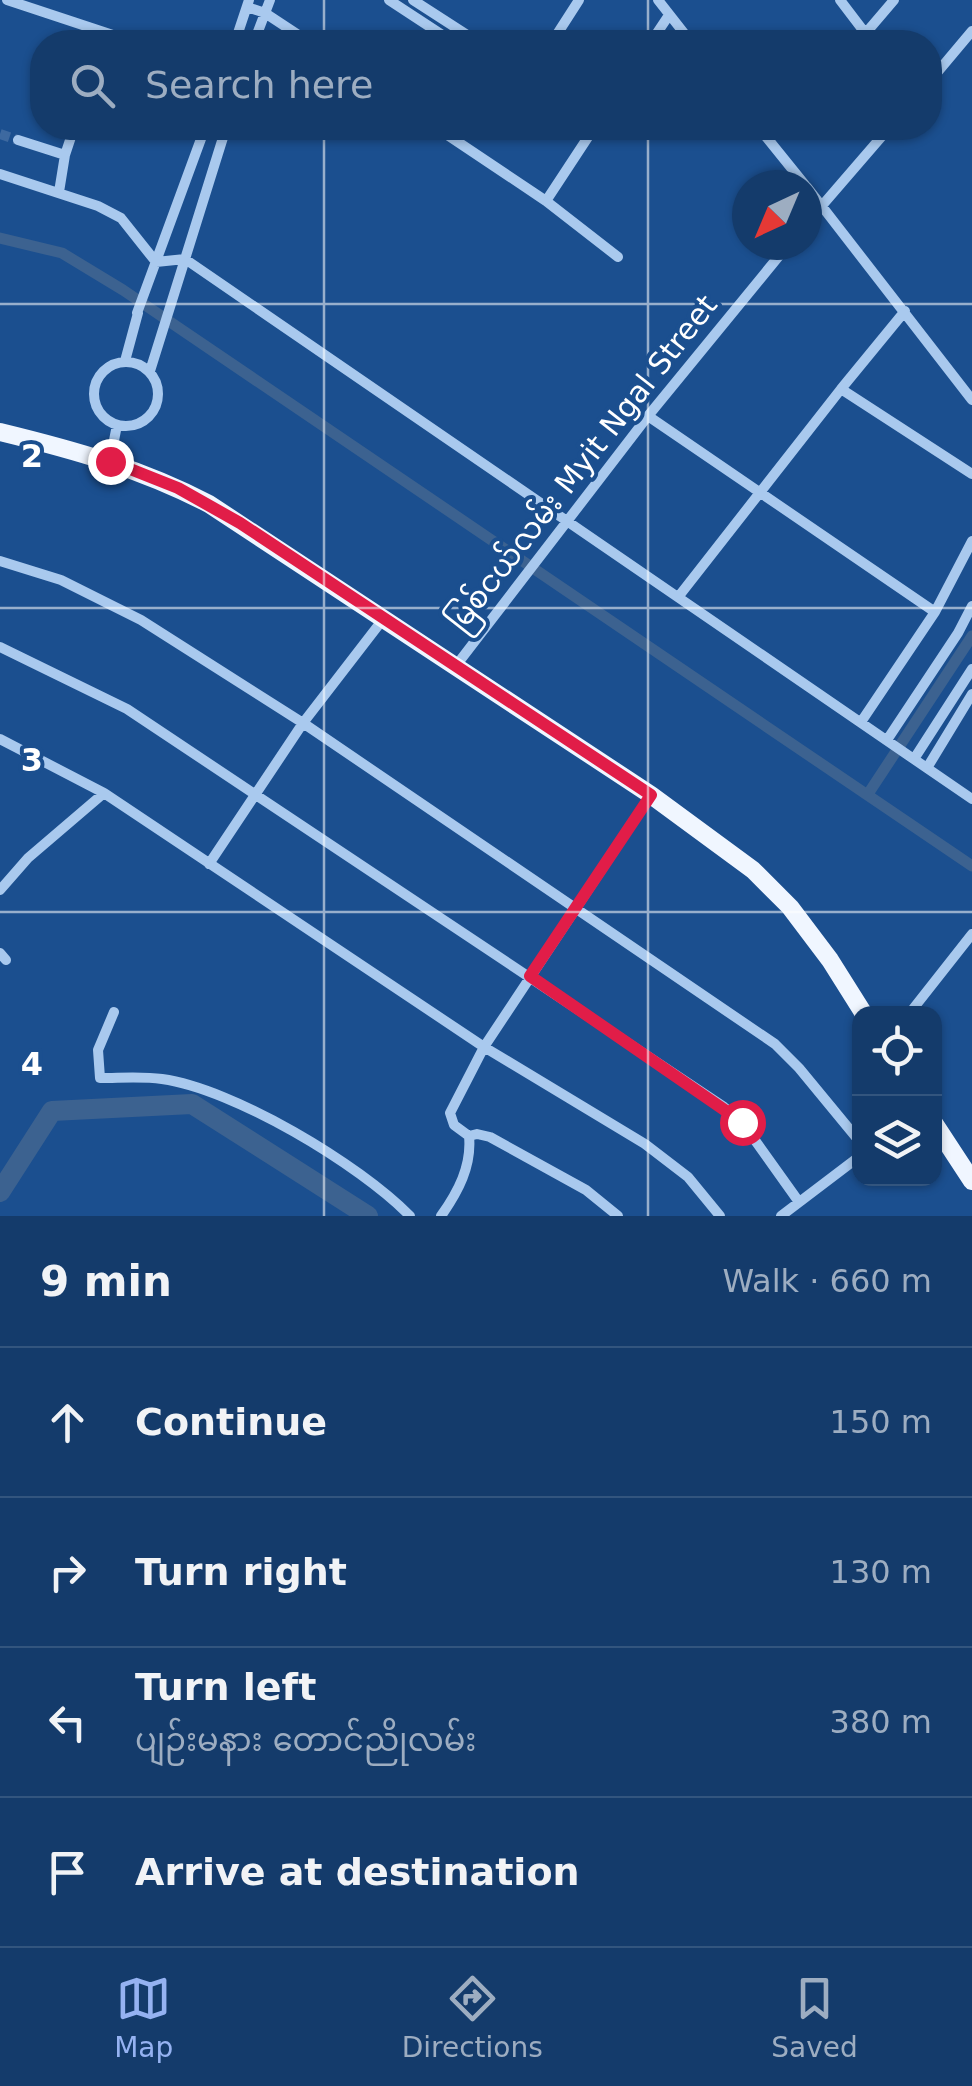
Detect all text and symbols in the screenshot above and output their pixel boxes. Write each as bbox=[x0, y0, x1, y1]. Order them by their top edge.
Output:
search box bbox=[30, 30, 942, 140]
icon: search bbox=[65, 58, 120, 113]
text: Search here bbox=[145, 63, 373, 107]
north arrow bbox=[732, 170, 822, 260]
street label: မြစ်ငယ်လမ်း Myit Ngal Street bbox=[437, 285, 731, 643]
text: 2 bbox=[21, 437, 43, 475]
route end bbox=[88, 439, 134, 485]
text: 3 bbox=[21, 741, 43, 779]
map controls bbox=[852, 1006, 942, 1186]
button: locate bbox=[852, 1006, 942, 1096]
text: 4 bbox=[21, 1045, 43, 1083]
button: layers bbox=[852, 1096, 942, 1186]
route start bbox=[720, 1100, 766, 1146]
text: 9 min bbox=[40, 1257, 172, 1306]
text: Walk · 660 m bbox=[722, 1262, 932, 1300]
icon: ahead bbox=[40, 1395, 95, 1450]
text: Continue bbox=[135, 1400, 327, 1444]
text: 150 m bbox=[830, 1403, 932, 1441]
icon: right bbox=[40, 1545, 95, 1600]
text: Turn right bbox=[135, 1550, 347, 1594]
text: 130 m bbox=[830, 1553, 932, 1591]
text: Turn left bbox=[135, 1665, 316, 1709]
icon: left bbox=[40, 1695, 95, 1750]
text: 380 m bbox=[830, 1703, 932, 1741]
text: ပျဉ်းမနား တောင်ညိုလမ်း bbox=[135, 1721, 476, 1759]
icon: arrive bbox=[40, 1845, 95, 1900]
text: Arrive at destination bbox=[135, 1850, 580, 1894]
tab: Map bbox=[114, 1971, 173, 2064]
tab: Directions bbox=[402, 1971, 543, 2064]
tab: Saved bbox=[771, 1971, 858, 2064]

